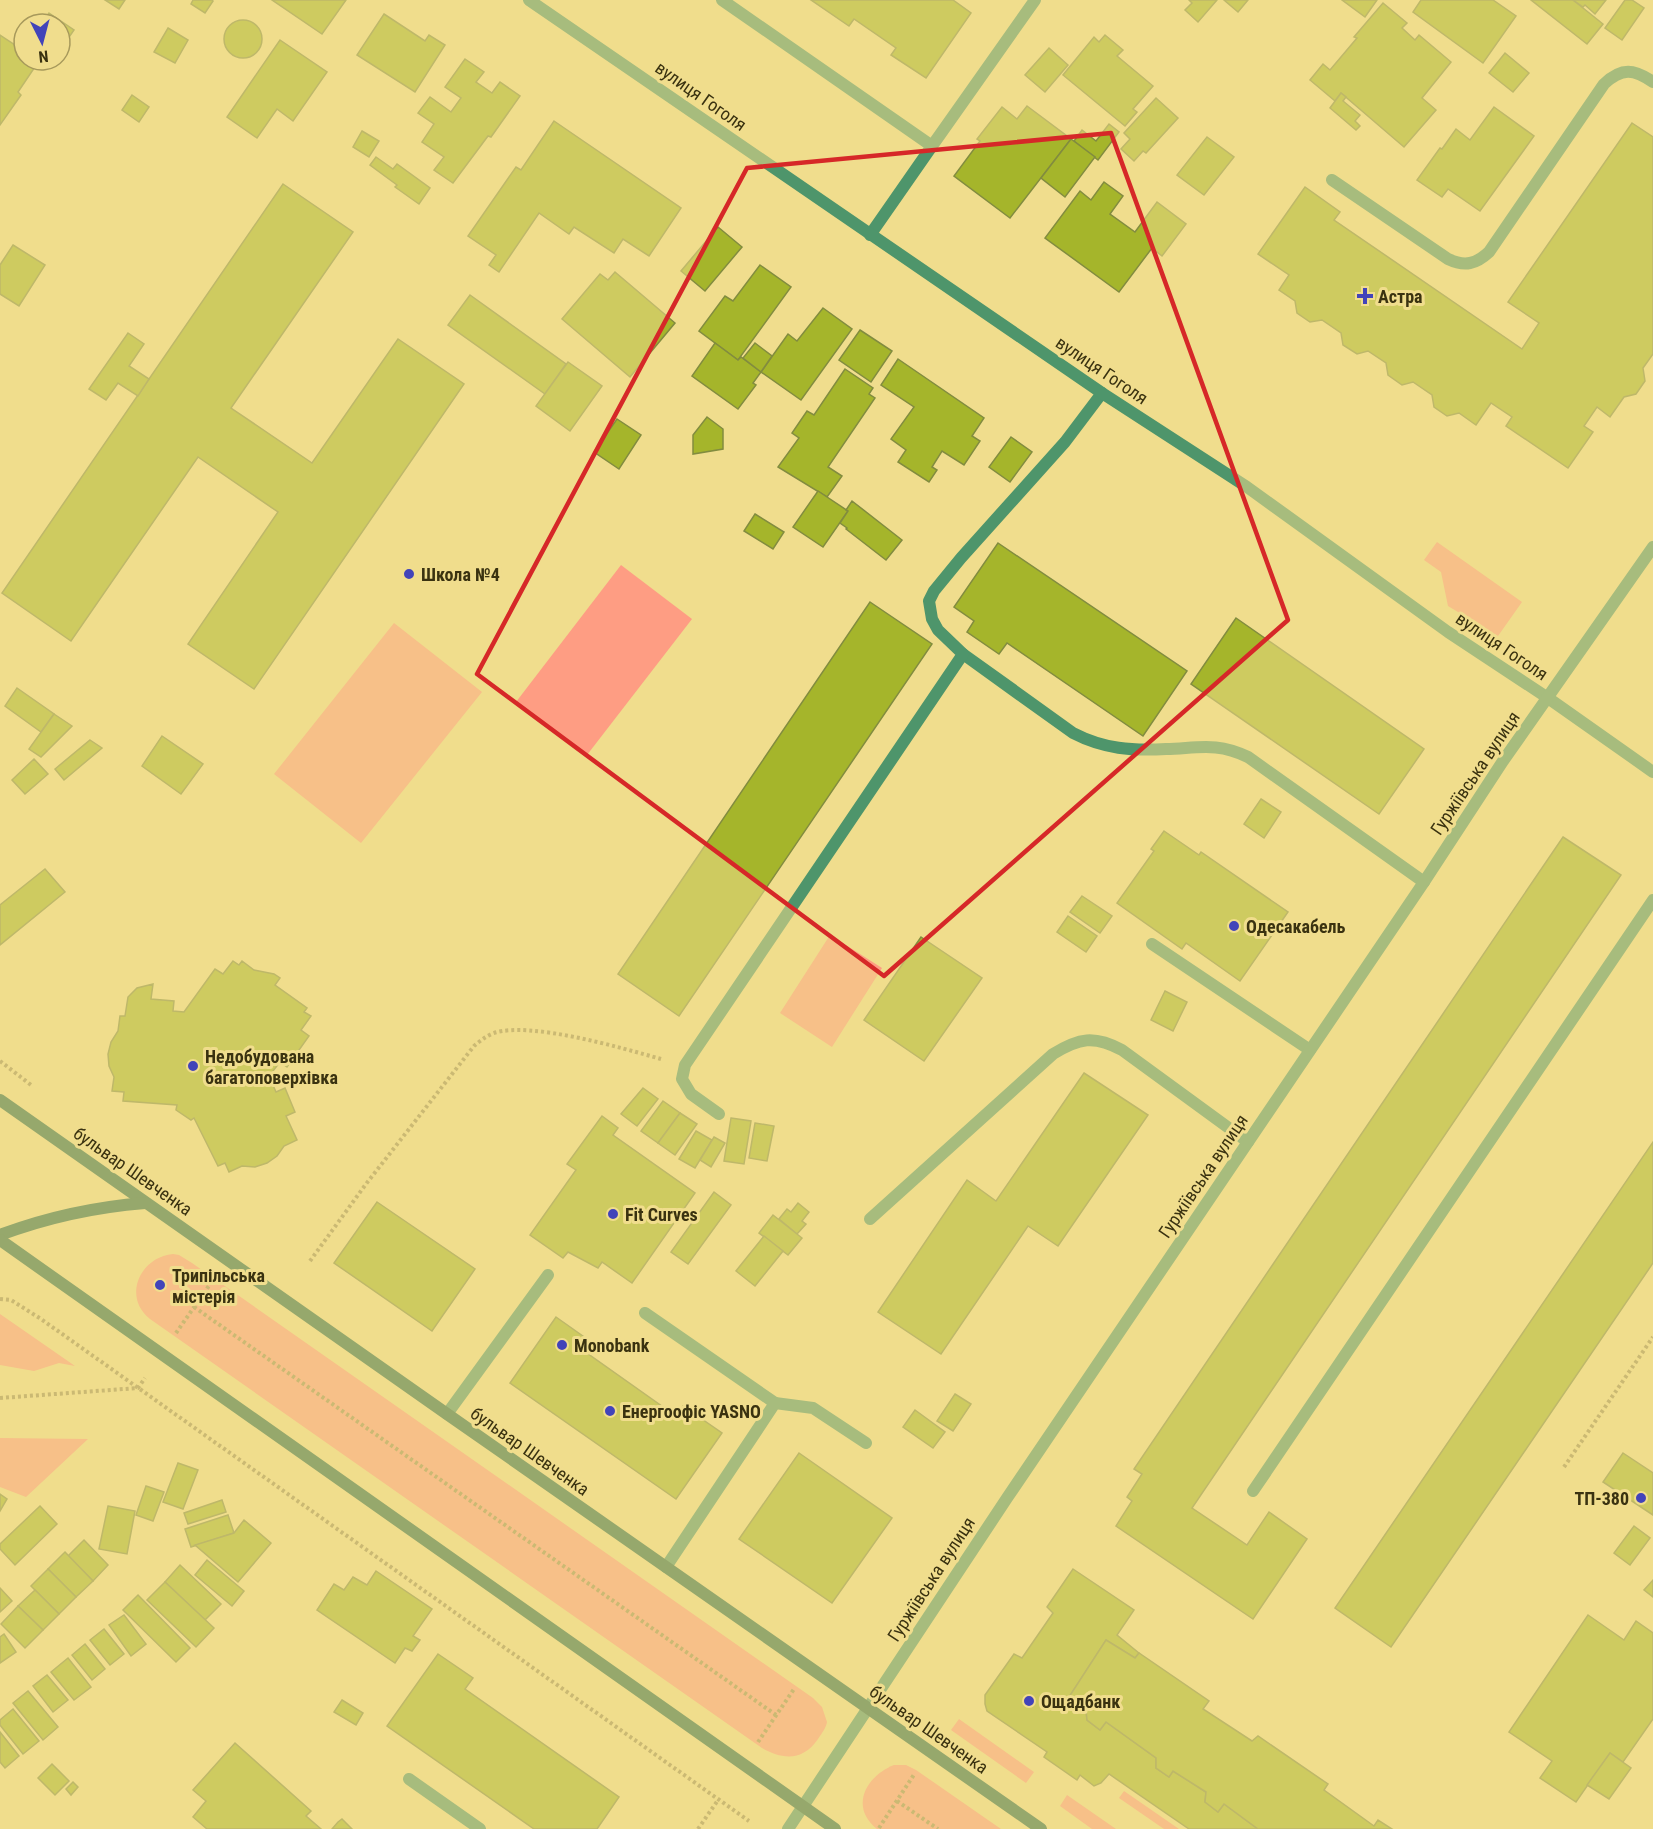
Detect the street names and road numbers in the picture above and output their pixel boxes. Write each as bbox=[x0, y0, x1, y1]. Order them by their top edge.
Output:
street label: вулиця Гоголя bbox=[651, 57, 751, 135]
street label: вулиця Гоголя bbox=[1052, 332, 1152, 408]
street label: вулиця Гоголя bbox=[1452, 608, 1552, 684]
street label: Гуржіївська вулиця bbox=[1426, 707, 1524, 839]
street label: Гуржіївська вулиця bbox=[1154, 1110, 1252, 1242]
street label: бульвар Шевченка bbox=[70, 1122, 196, 1220]
street label: бульвар Шевченка bbox=[467, 1402, 593, 1500]
street label: Гуржіївська вулиця bbox=[883, 1513, 979, 1645]
street label: бульвар Шевченка bbox=[866, 1680, 992, 1778]

